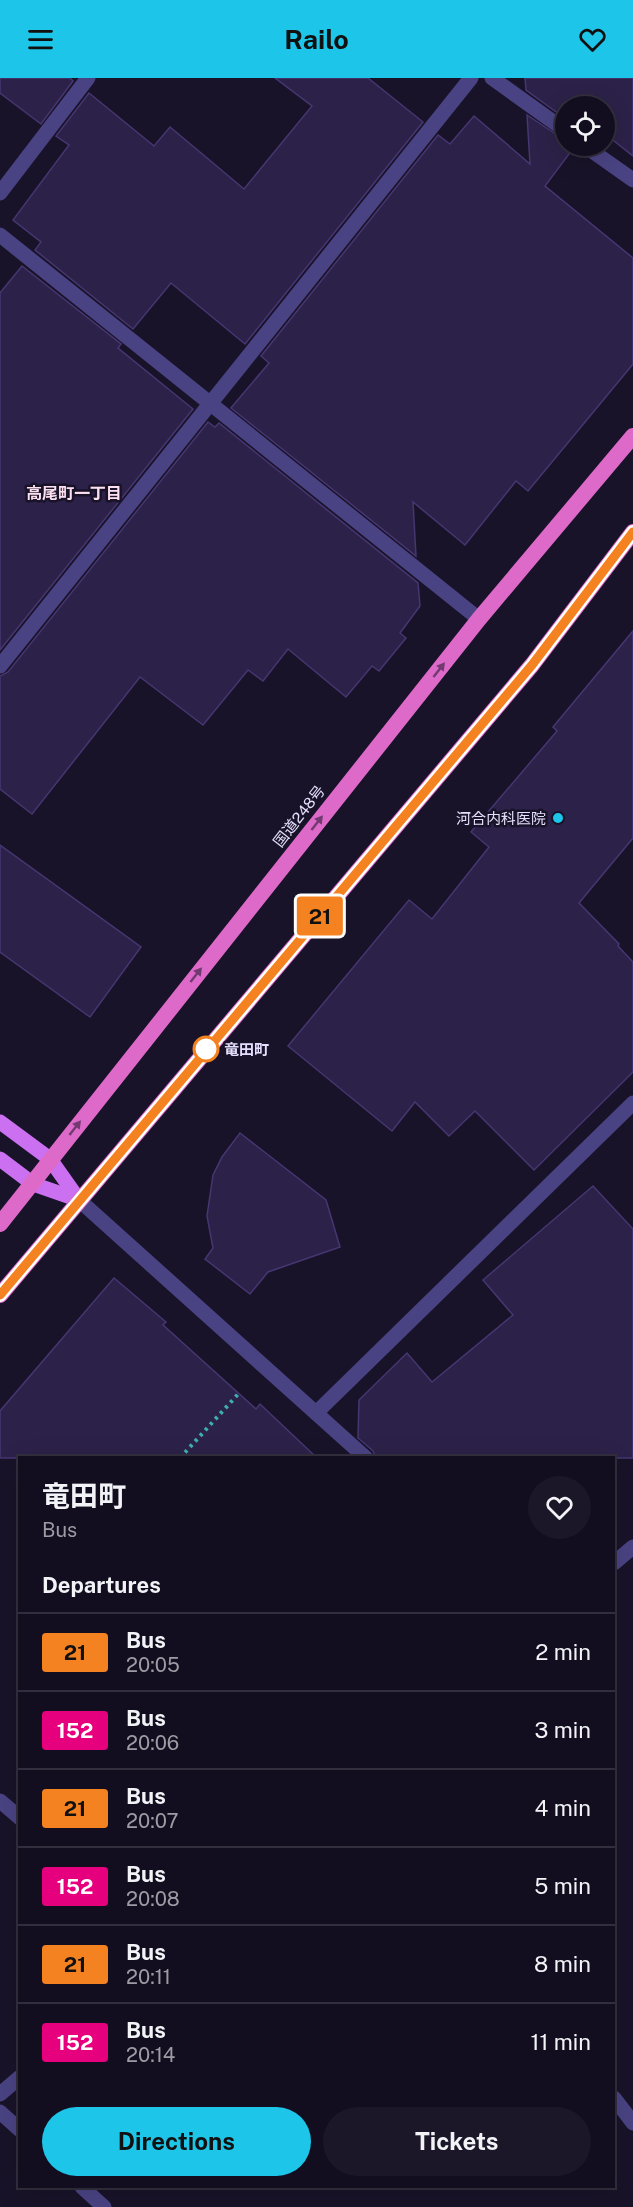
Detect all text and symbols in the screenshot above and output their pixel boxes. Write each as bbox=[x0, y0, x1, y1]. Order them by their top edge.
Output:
icon: menu bbox=[24, 23, 57, 56]
text: Railo bbox=[284, 23, 349, 55]
icon: heart bbox=[576, 23, 609, 56]
map controls bbox=[555, 96, 615, 156]
button: locate bbox=[555, 96, 615, 156]
district label: 高尾町一丁目 bbox=[26, 484, 122, 503]
one-way arrow bbox=[432, 662, 445, 678]
street label: 国道248号 bbox=[270, 782, 328, 850]
place label: 河合内科医院 bbox=[456, 810, 546, 827]
marker: 河合内科医院 bbox=[551, 811, 565, 825]
one-way arrow bbox=[311, 815, 323, 830]
line badge: 21 bbox=[293, 896, 347, 936]
text: 21 bbox=[309, 904, 331, 929]
one-way arrow bbox=[189, 968, 202, 983]
marker: 竜田町 bbox=[193, 1036, 219, 1062]
place label: 竜田町 bbox=[224, 1041, 269, 1058]
one-way arrow bbox=[68, 1120, 81, 1136]
button: heart bbox=[528, 1476, 591, 1539]
text: 竜田町 bbox=[42, 1479, 126, 1512]
text: Bus bbox=[42, 1518, 77, 1542]
text: Departures bbox=[42, 1572, 161, 1598]
text: Bus bbox=[126, 1627, 166, 1653]
text: 2 min bbox=[535, 1639, 591, 1665]
text: 21 bbox=[64, 1640, 86, 1665]
text: 20:05 bbox=[126, 1653, 180, 1677]
text: Bus bbox=[126, 1705, 166, 1731]
text: 3 min bbox=[534, 1717, 591, 1743]
text: 152 bbox=[57, 1718, 93, 1743]
text: 20:06 bbox=[126, 1731, 179, 1755]
text: Bus bbox=[126, 1783, 166, 1809]
text: 4 min bbox=[535, 1795, 591, 1821]
text: 21 bbox=[64, 1796, 86, 1821]
text: 20:07 bbox=[126, 1809, 179, 1833]
text: Bus bbox=[126, 1861, 166, 1887]
text: 5 min bbox=[534, 1873, 591, 1899]
text: 152 bbox=[57, 1874, 93, 1899]
text: 20:08 bbox=[126, 1887, 180, 1911]
text: Bus bbox=[126, 1939, 166, 1965]
text: 8 min bbox=[534, 1951, 591, 1977]
text: 21 bbox=[64, 1952, 86, 1977]
text: 20:11 bbox=[126, 1965, 171, 1989]
text: Bus bbox=[126, 2017, 166, 2043]
text: 11 min bbox=[530, 2029, 591, 2055]
text: 152 bbox=[57, 2030, 93, 2055]
text: 20:14 bbox=[126, 2043, 175, 2067]
button: Directions bbox=[42, 2107, 311, 2176]
button: Tickets bbox=[323, 2107, 591, 2176]

